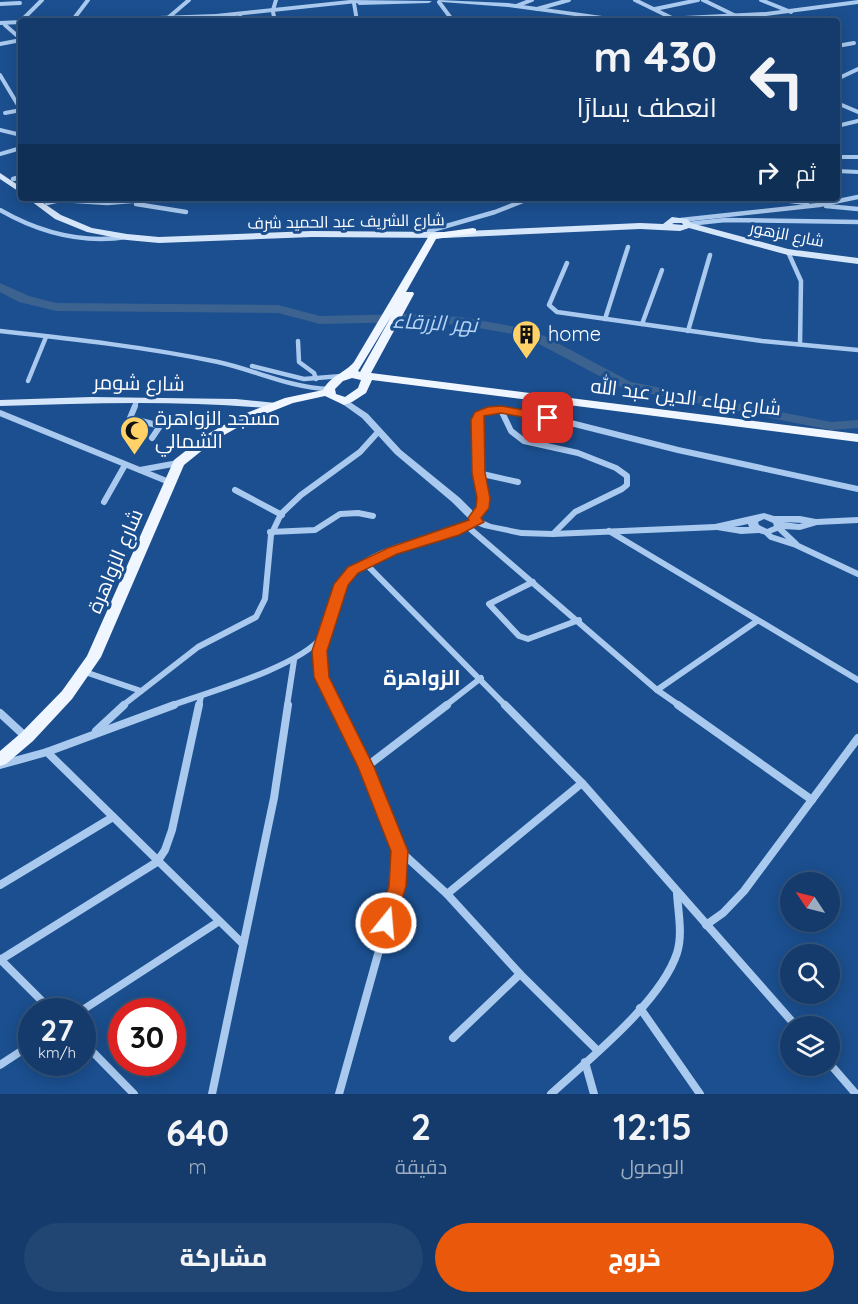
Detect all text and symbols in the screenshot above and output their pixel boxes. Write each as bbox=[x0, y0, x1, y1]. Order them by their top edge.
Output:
text: 430 m bbox=[593, 30, 717, 83]
icon: left bbox=[738, 42, 816, 120]
text: انعطف يسارًا bbox=[577, 90, 717, 124]
icon: right bbox=[751, 156, 784, 189]
text: ثم bbox=[796, 159, 816, 187]
street label: شارع الشريف عبد الحميد شرف bbox=[247, 209, 445, 235]
street label: شارع الزهور bbox=[747, 217, 826, 253]
water label: نهر الزرقاء bbox=[392, 307, 481, 338]
building icon: home bbox=[511, 318, 543, 360]
place label: home bbox=[548, 321, 601, 346]
street label: شارع شومر bbox=[92, 369, 185, 398]
street label: شارع بهاء الدين عبد الله bbox=[589, 372, 783, 423]
pin bbox=[522, 392, 573, 443]
icon: arrive bbox=[531, 401, 564, 434]
place label: مسجد الزواهرة الشمالي bbox=[155, 405, 280, 457]
mosque icon: مسجد الزواهرة الشمالي bbox=[118, 414, 150, 456]
street label: شارع الزواهرة bbox=[81, 505, 150, 618]
district label: الزواهرة bbox=[383, 664, 461, 691]
north arrow bbox=[780, 872, 840, 932]
map controls bbox=[780, 872, 840, 1076]
position arrow bbox=[354, 891, 418, 955]
button: search bbox=[780, 944, 840, 1004]
speed limit sign: 30 bbox=[108, 998, 186, 1076]
text: 27 bbox=[40, 1011, 74, 1049]
button: layers bbox=[780, 1016, 840, 1076]
text: km/h bbox=[38, 1043, 76, 1062]
text: 2 bbox=[411, 1104, 431, 1149]
text: 12:15 bbox=[613, 1104, 692, 1149]
text: 640 bbox=[166, 1110, 229, 1155]
text: m bbox=[188, 1154, 207, 1179]
text: دقيقة bbox=[395, 1154, 447, 1179]
text: الوصول bbox=[621, 1154, 684, 1179]
button: مشاركة bbox=[24, 1223, 423, 1292]
button: خروج bbox=[435, 1223, 834, 1292]

